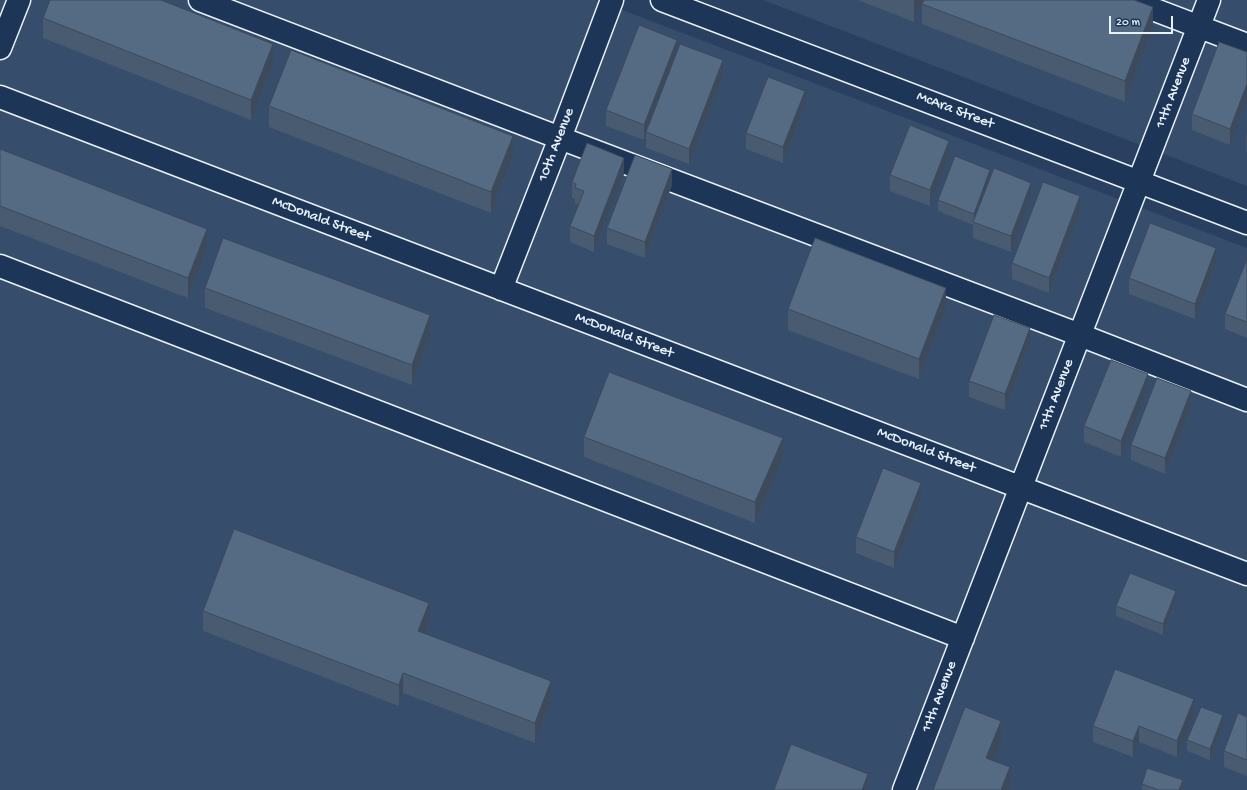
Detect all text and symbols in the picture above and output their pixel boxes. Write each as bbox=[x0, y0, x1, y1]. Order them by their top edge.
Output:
scale bar bbox=[1111, 8, 1175, 34]
text: 20 m bbox=[1116, 16, 1140, 30]
street label: 11th Avenue bbox=[1152, 55, 1196, 131]
street label: McAra Street bbox=[914, 88, 996, 134]
street label: 10th Avenue bbox=[535, 106, 579, 184]
street label: McDonald Street bbox=[269, 193, 373, 247]
street label: McDonald Street bbox=[572, 309, 676, 363]
street label: 11th Avenue bbox=[1035, 357, 1079, 433]
street label: McDonald Street bbox=[874, 424, 978, 478]
street label: 11th Avenue bbox=[918, 659, 962, 735]

